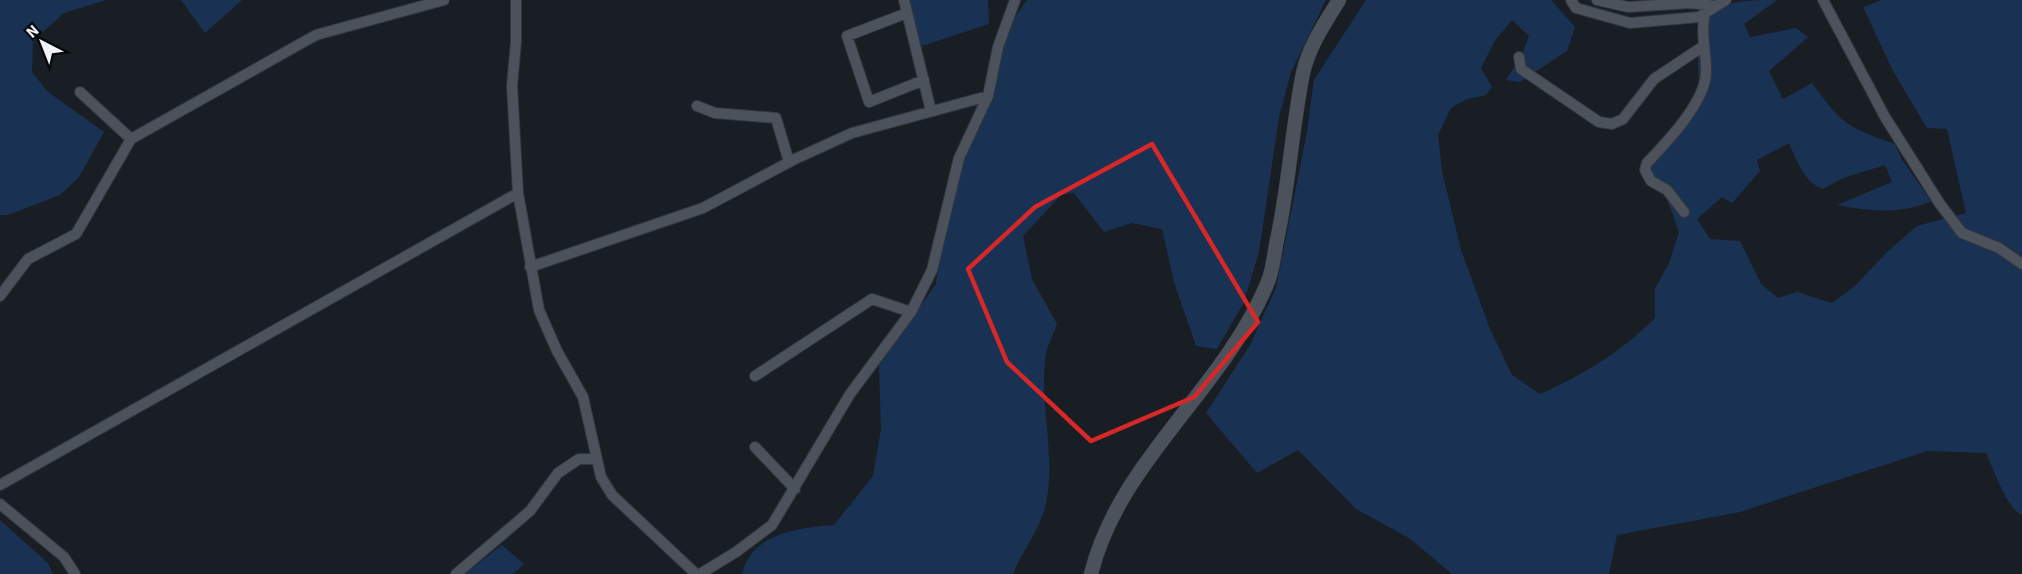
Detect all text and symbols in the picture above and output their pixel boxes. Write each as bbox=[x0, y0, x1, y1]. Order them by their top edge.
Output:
north arrow bbox=[12, 12, 72, 72]
text: N bbox=[21, 20, 44, 43]

